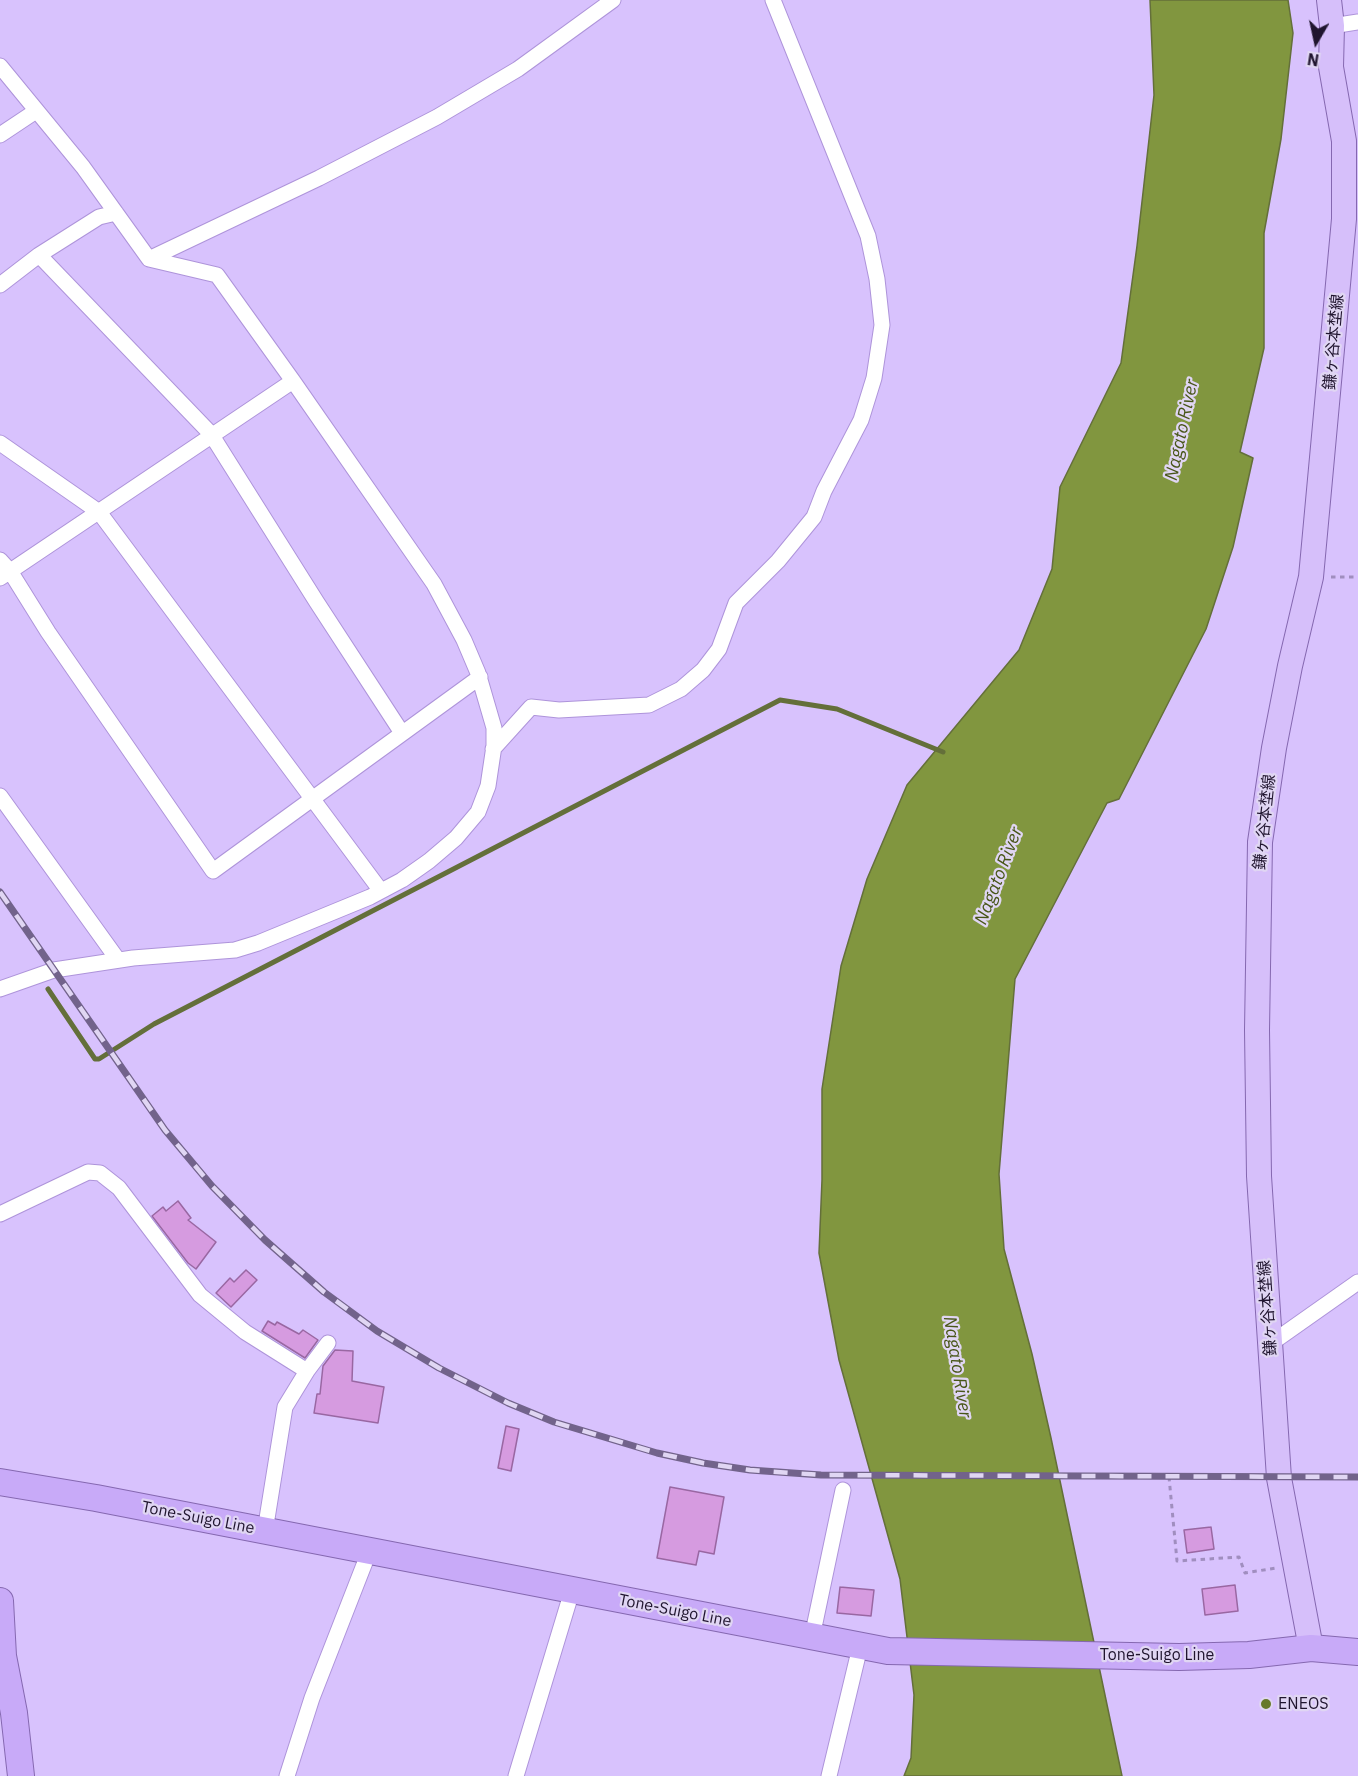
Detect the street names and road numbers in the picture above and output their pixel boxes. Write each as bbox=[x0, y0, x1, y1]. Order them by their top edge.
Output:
street label: 鎌ヶ谷本埜線 bbox=[1320, 293, 1348, 391]
street label: 鎌ヶ谷本埜線 bbox=[1250, 773, 1280, 871]
street label: 鎌ヶ谷本埜線 bbox=[1255, 1259, 1281, 1357]
street label: Tone-Suigo Line bbox=[140, 1498, 256, 1538]
street label: Tone-Suigo Line bbox=[617, 1591, 733, 1631]
street label: Tone-Suigo Line bbox=[1100, 1645, 1214, 1665]

